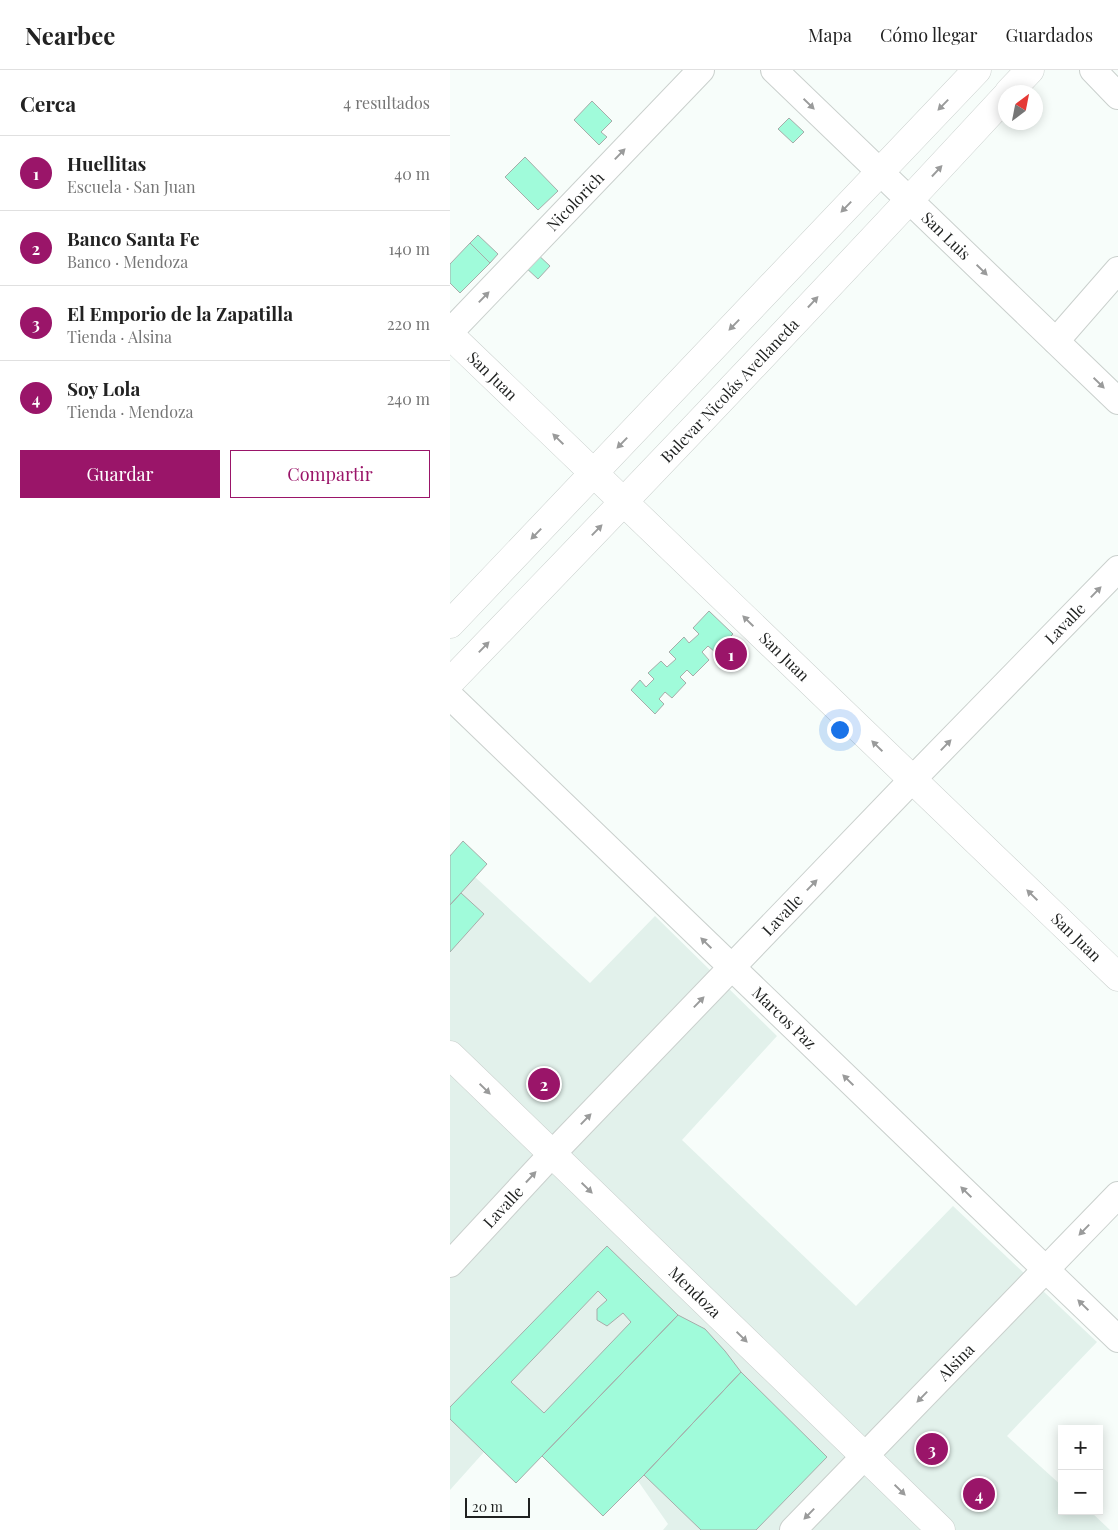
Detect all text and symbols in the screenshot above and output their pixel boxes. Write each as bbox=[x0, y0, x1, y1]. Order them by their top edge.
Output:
text: Nearbee bbox=[25, 19, 115, 51]
text: Mapa bbox=[808, 23, 852, 47]
text: Cómo llegar bbox=[880, 23, 977, 47]
text: Guardados bbox=[1005, 23, 1093, 47]
north arrow bbox=[998, 85, 1043, 130]
text: Cerca bbox=[20, 89, 76, 117]
text: 4 resultados bbox=[343, 92, 430, 113]
one-way arrow bbox=[803, 98, 815, 110]
one-way arrow bbox=[937, 99, 949, 111]
one-way arrow bbox=[614, 149, 626, 161]
text: Huellitas bbox=[67, 150, 146, 176]
text: 1 bbox=[33, 163, 39, 184]
text: 40 m bbox=[394, 163, 430, 184]
one-way arrow bbox=[931, 165, 943, 177]
street label: Nicolorich bbox=[542, 166, 609, 235]
text: Escuela · San Juan bbox=[67, 176, 196, 197]
one-way arrow bbox=[840, 201, 852, 213]
street label: San Luis bbox=[917, 207, 976, 264]
text: Banco Santa Fe bbox=[67, 225, 200, 251]
text: 2 bbox=[32, 238, 40, 259]
text: 140 m bbox=[388, 238, 430, 259]
text: Banco · Mendoza bbox=[67, 251, 188, 272]
one-way arrow bbox=[976, 264, 988, 276]
one-way arrow bbox=[478, 291, 490, 303]
one-way arrow bbox=[807, 296, 819, 308]
text: El Emporio de la Zapatilla bbox=[67, 300, 293, 326]
text: 3 bbox=[32, 313, 40, 334]
text: 220 m bbox=[387, 313, 430, 334]
street label: Bulevar Nicolás Avellaneda bbox=[656, 313, 803, 467]
one-way arrow bbox=[728, 319, 740, 331]
text: Tienda · Alsina bbox=[67, 326, 172, 347]
street label: San Juan bbox=[463, 346, 523, 405]
text: Soy Lola bbox=[67, 375, 140, 401]
one-way arrow bbox=[1093, 377, 1105, 389]
text: 4 bbox=[32, 388, 40, 409]
text: 240 m bbox=[387, 388, 430, 409]
text: Tienda · Mendoza bbox=[67, 401, 193, 422]
one-way arrow bbox=[553, 433, 565, 445]
one-way arrow bbox=[616, 437, 628, 449]
button: Guardar bbox=[20, 450, 220, 498]
button: Compartir bbox=[230, 450, 430, 498]
one-way arrow bbox=[591, 525, 603, 537]
one-way arrow bbox=[530, 528, 542, 540]
one-way arrow bbox=[1090, 586, 1102, 598]
street label: Lavalle bbox=[1040, 598, 1090, 648]
one-way arrow bbox=[742, 615, 754, 627]
street label: San Juan bbox=[755, 627, 815, 686]
pin: 1 bbox=[715, 635, 747, 673]
one-way arrow bbox=[478, 641, 490, 653]
your location bbox=[827, 717, 853, 743]
one-way arrow bbox=[940, 740, 952, 752]
one-way arrow bbox=[871, 741, 883, 753]
one-way arrow bbox=[806, 879, 818, 891]
street label: Lavalle bbox=[757, 889, 807, 940]
one-way arrow bbox=[1027, 889, 1039, 901]
street label: San Juan bbox=[1047, 908, 1107, 966]
one-way arrow bbox=[700, 937, 712, 949]
street label: Marcos Paz bbox=[748, 982, 821, 1053]
one-way arrow bbox=[693, 997, 705, 1009]
pin: 2 bbox=[528, 1065, 560, 1103]
one-way arrow bbox=[843, 1074, 855, 1086]
one-way arrow bbox=[479, 1083, 491, 1095]
one-way arrow bbox=[580, 1113, 592, 1125]
one-way arrow bbox=[525, 1171, 537, 1183]
street label: Lavalle bbox=[478, 1181, 527, 1232]
one-way arrow bbox=[581, 1182, 593, 1194]
one-way arrow bbox=[960, 1186, 972, 1198]
one-way arrow bbox=[1078, 1224, 1090, 1236]
street label: Mendoza bbox=[665, 1262, 726, 1322]
one-way arrow bbox=[1077, 1299, 1089, 1311]
one-way arrow bbox=[735, 1331, 747, 1343]
street label: Alsina bbox=[932, 1339, 978, 1386]
one-way arrow bbox=[916, 1391, 928, 1403]
map controls bbox=[1058, 1425, 1103, 1515]
button: + bbox=[1058, 1425, 1103, 1470]
pin: 3 bbox=[916, 1430, 948, 1468]
button: − bbox=[1058, 1470, 1103, 1515]
pin: 4 bbox=[963, 1475, 995, 1513]
one-way arrow bbox=[893, 1484, 905, 1496]
scale bar bbox=[465, 1495, 530, 1518]
text: 20 m bbox=[472, 1497, 503, 1516]
one-way arrow bbox=[803, 1507, 815, 1519]

